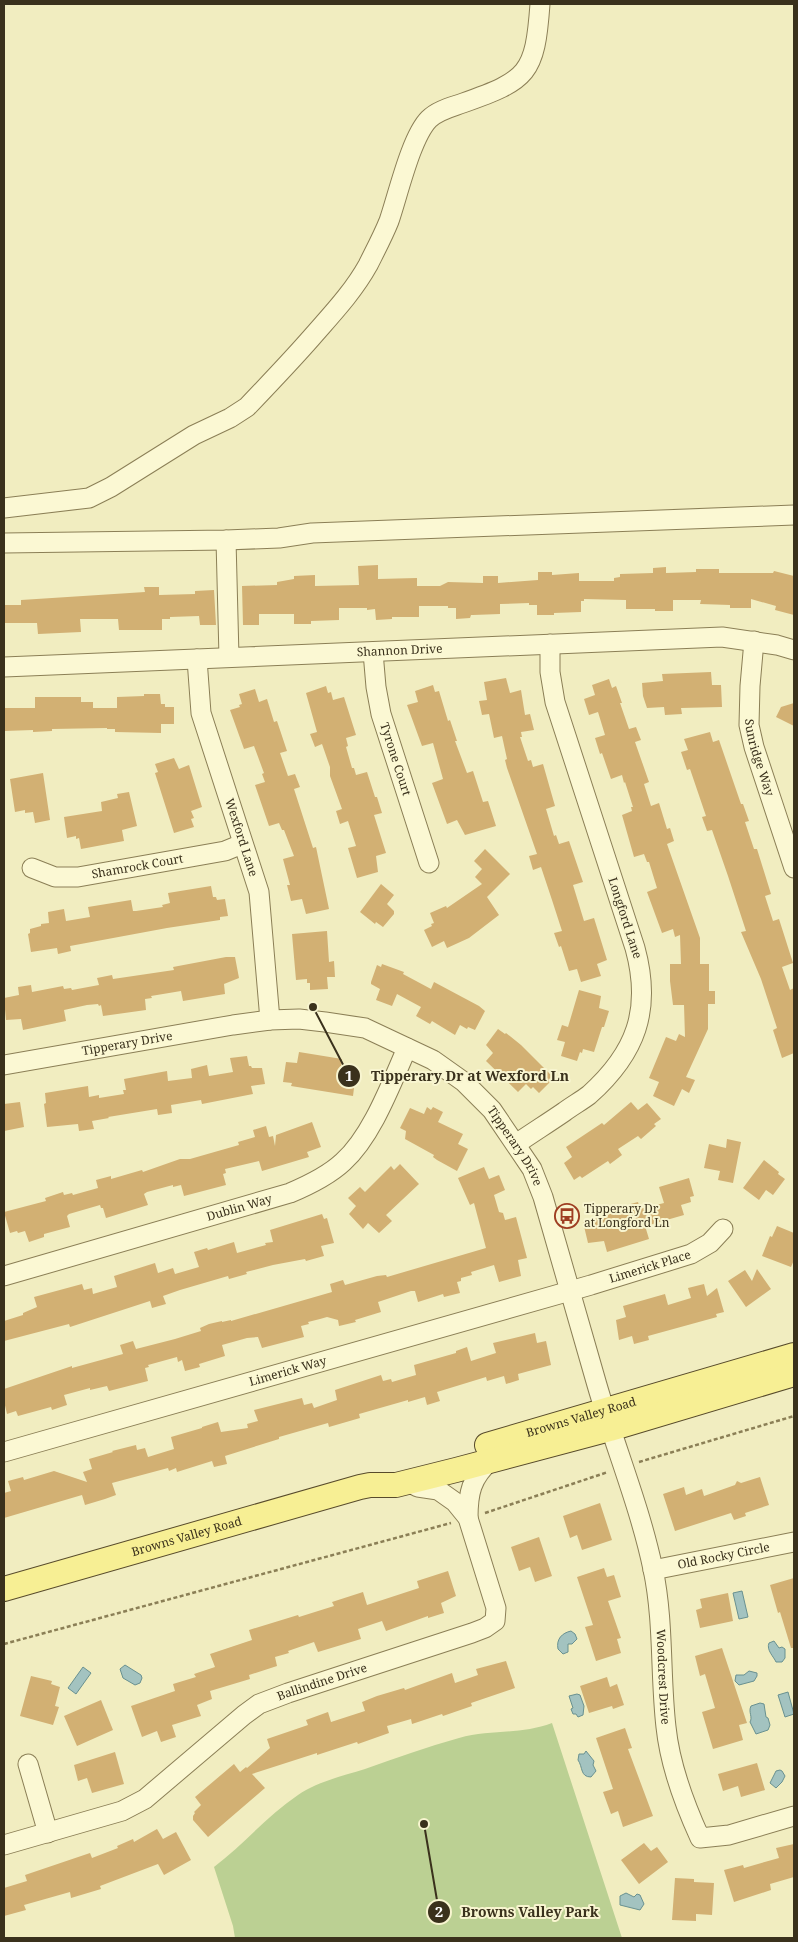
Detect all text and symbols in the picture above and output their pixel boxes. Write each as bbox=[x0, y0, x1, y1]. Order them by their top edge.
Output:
street label: Shannon Drive bbox=[356, 640, 443, 660]
street label: Sunridge Way bbox=[741, 719, 779, 798]
street label: Tyrone Court bbox=[376, 720, 416, 798]
street label: Wexford Lane bbox=[221, 796, 262, 879]
street label: Shamrock Court bbox=[90, 850, 184, 882]
street label: Longford Lane bbox=[604, 875, 647, 961]
street label: Tipperary Drive bbox=[80, 1027, 174, 1059]
callout: Tipperary Dr at Wexford Ln bbox=[336, 1061, 579, 1090]
text: 1 bbox=[345, 1065, 353, 1085]
text: Tipperary Dr at Wexford Ln bbox=[371, 1066, 569, 1085]
street label: Tipperary Drive bbox=[484, 1102, 547, 1188]
street label: Dublin Way bbox=[204, 1190, 274, 1225]
place label: Tipperary Dr at Longford Ln bbox=[584, 1200, 670, 1231]
bus stop icon: Tipperary Dr at Longford Ln bbox=[554, 1203, 580, 1229]
street label: Limerick Place bbox=[607, 1246, 693, 1287]
street label: Limerick Way bbox=[247, 1352, 328, 1390]
street label: Browns Valley Road bbox=[524, 1393, 639, 1441]
street label: Browns Valley Road bbox=[129, 1512, 244, 1560]
street label: Old Rocky Circle bbox=[676, 1538, 771, 1573]
street label: Woodcrest Drive bbox=[652, 1629, 675, 1725]
street label: Ballindine Drive bbox=[274, 1659, 369, 1704]
callout: Browns Valley Park bbox=[427, 1897, 609, 1926]
text: 2 bbox=[435, 1901, 443, 1921]
text: Browns Valley Park bbox=[461, 1902, 599, 1921]

